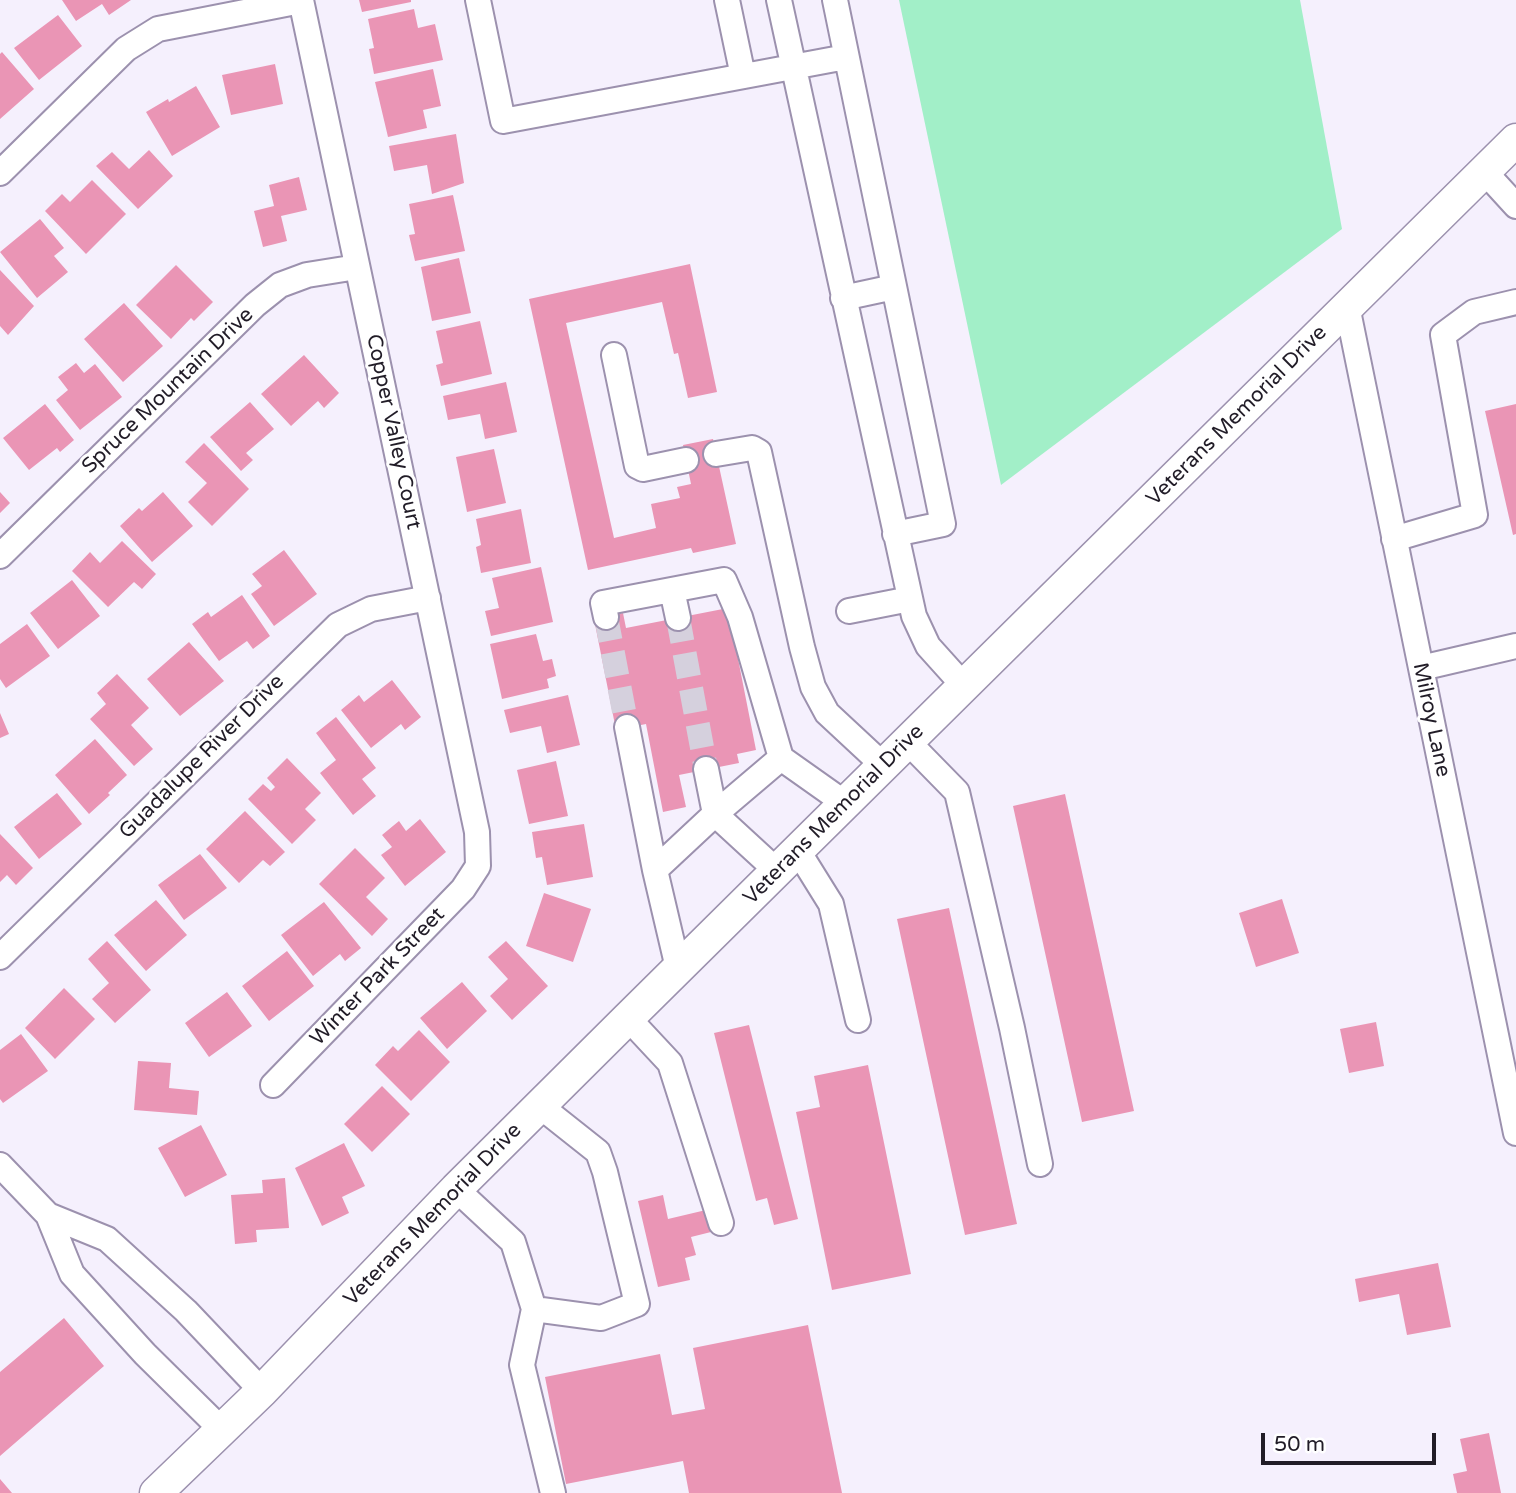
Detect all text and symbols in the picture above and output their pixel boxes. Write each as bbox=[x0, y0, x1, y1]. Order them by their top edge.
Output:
street label: Spruce Mountain Drive bbox=[77, 303, 259, 479]
street label: Veterans Memorial Drive bbox=[1142, 321, 1332, 511]
street label: Copper Valley Court bbox=[360, 332, 426, 532]
street label: Milroy Lane bbox=[1407, 661, 1455, 779]
street label: Guadalupe River Drive bbox=[114, 669, 290, 845]
street label: Veterans Memorial Drive bbox=[739, 720, 929, 910]
street label: Winter Park Street bbox=[306, 903, 450, 1051]
street label: Veterans Memorial Drive bbox=[339, 1118, 527, 1312]
scale bar bbox=[1264, 1420, 1439, 1464]
text: 50 m bbox=[1274, 1432, 1325, 1457]

